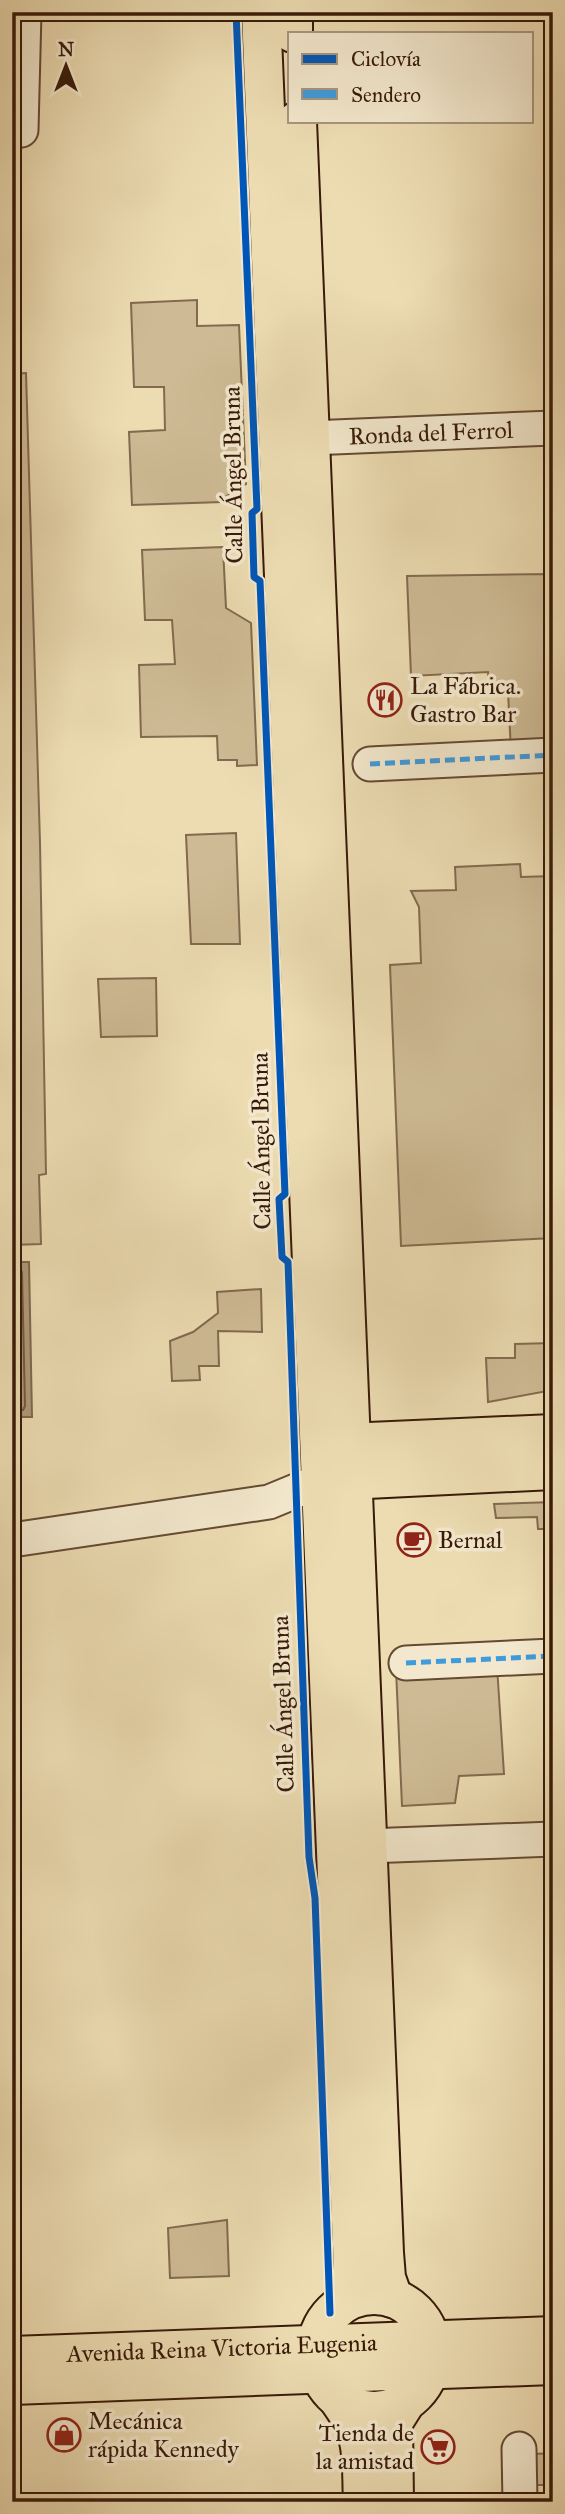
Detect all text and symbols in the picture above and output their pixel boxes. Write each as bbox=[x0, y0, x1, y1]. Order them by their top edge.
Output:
north arrow bbox=[32, 32, 102, 102]
legend bbox=[288, 32, 534, 122]
text: N bbox=[58, 38, 74, 61]
text: Ciclovía bbox=[351, 46, 421, 72]
text: Sendero bbox=[351, 82, 421, 108]
street label: Calle Ángel Bruna bbox=[216, 385, 250, 564]
street label: Ronda del Ferrol bbox=[348, 415, 514, 451]
place label: La Fábrica. Gastro Bar bbox=[410, 671, 521, 729]
restaurant icon: La Fábrica. Gastro Bar bbox=[366, 681, 404, 719]
street label: Calle Ángel Bruna bbox=[244, 1051, 278, 1230]
cafe icon: Bernal bbox=[395, 1521, 433, 1559]
place label: Bernal bbox=[438, 1525, 503, 1555]
street label: Calle Ángel Bruna bbox=[265, 1614, 301, 1793]
street label: Avenida Reina Victoria Eugenia bbox=[65, 2327, 379, 2369]
place label: Mecánica rápida Kennedy bbox=[88, 2406, 240, 2464]
shop icon: Mecánica rápida Kennedy bbox=[45, 2416, 83, 2454]
place label: Tienda de la amistad bbox=[316, 2418, 414, 2476]
supermarket icon: Tienda de la amistad bbox=[419, 2428, 457, 2466]

